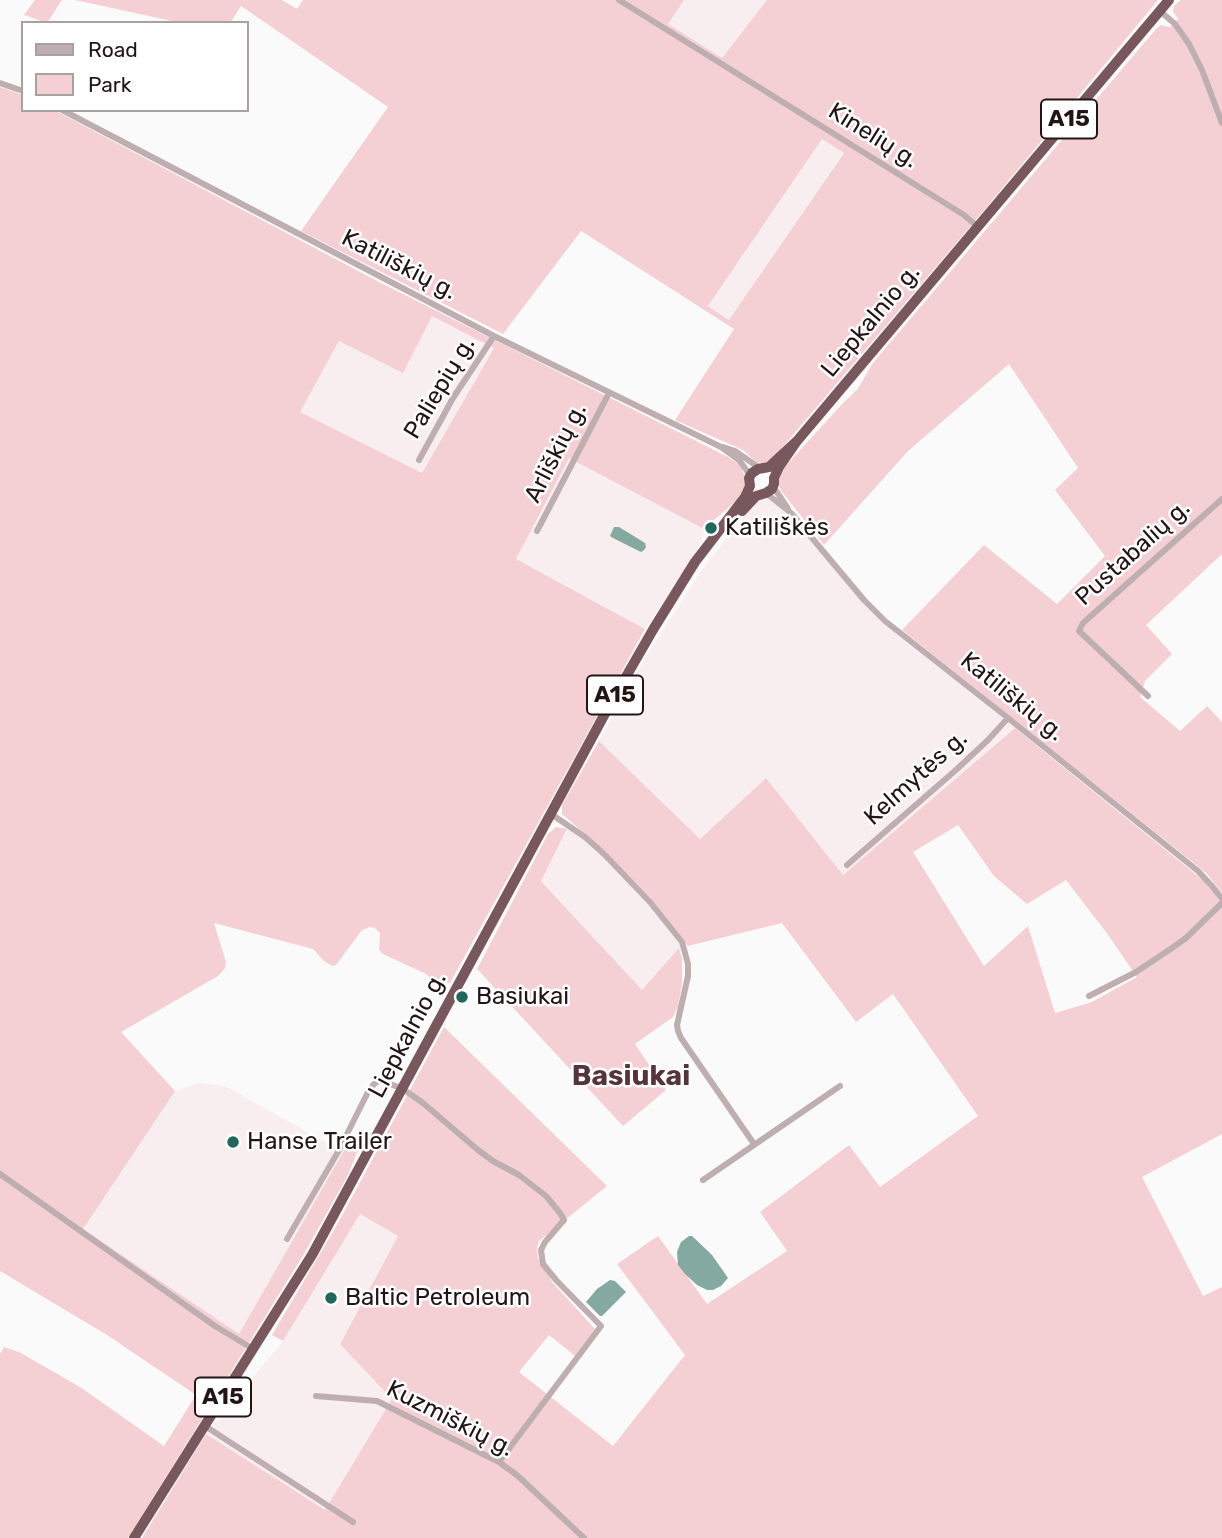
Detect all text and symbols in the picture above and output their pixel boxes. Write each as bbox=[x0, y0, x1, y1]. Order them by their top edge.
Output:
legend bbox=[21, 21, 248, 112]
text: Road bbox=[88, 37, 138, 62]
text: Park bbox=[88, 72, 132, 97]
street label: Kinelių g. bbox=[823, 97, 923, 175]
road number: A15 bbox=[1041, 100, 1097, 138]
street label: Katiliškių g. bbox=[337, 224, 461, 306]
street label: Liepkalnio g. bbox=[815, 259, 927, 383]
street label: Paliepių g. bbox=[398, 332, 482, 444]
street label: Arliškių g. bbox=[519, 398, 593, 508]
street label: Pustabalių g. bbox=[1070, 494, 1196, 612]
place label: Katiliškės bbox=[725, 514, 829, 542]
marker: Katiliškės bbox=[703, 520, 719, 536]
street label: Katiliškių g. bbox=[954, 646, 1070, 748]
road number: A15 bbox=[587, 676, 643, 715]
street label: Kelmytės g. bbox=[859, 724, 973, 832]
street label: Liepkalnio g. bbox=[363, 967, 453, 1103]
place label: Basiukai bbox=[476, 983, 569, 1011]
marker: Basiukai bbox=[454, 989, 470, 1005]
district label: Basiukai bbox=[572, 1060, 690, 1094]
place label: Hanse Trailer bbox=[247, 1128, 392, 1156]
marker: Hanse Trailer bbox=[225, 1134, 241, 1150]
place label: Baltic Petroleum bbox=[345, 1284, 530, 1312]
marker: Baltic Petroleum bbox=[323, 1290, 339, 1306]
street label: Kuzmiškių g. bbox=[382, 1375, 518, 1463]
road number: A15 bbox=[195, 1378, 251, 1416]

